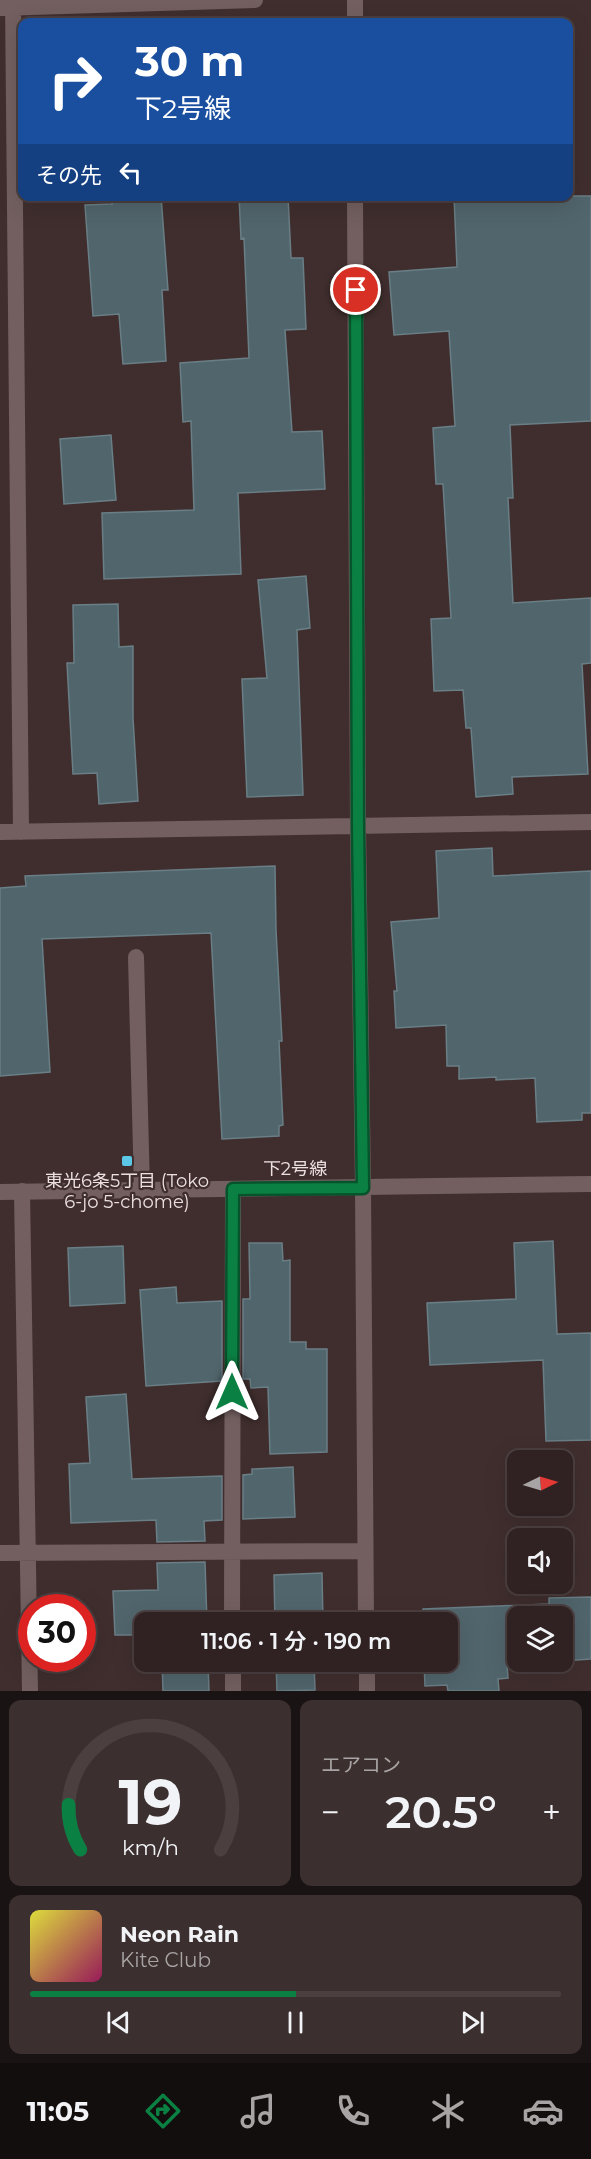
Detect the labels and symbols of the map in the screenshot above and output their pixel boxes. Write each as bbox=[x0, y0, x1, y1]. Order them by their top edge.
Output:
pin bbox=[330, 264, 381, 315]
marker: 東光6条5丁目 (Toko 6-jo 5-chome) bbox=[120, 1154, 134, 1168]
street label: 下2号線 bbox=[263, 1158, 327, 1180]
place label: 東光6条5丁目 (Toko 6-jo 5-chome) bbox=[45, 1170, 209, 1213]
position arrow bbox=[200, 1360, 264, 1424]
north arrow bbox=[507, 1450, 573, 1516]
speed limit sign: 30 bbox=[18, 1594, 96, 1672]

